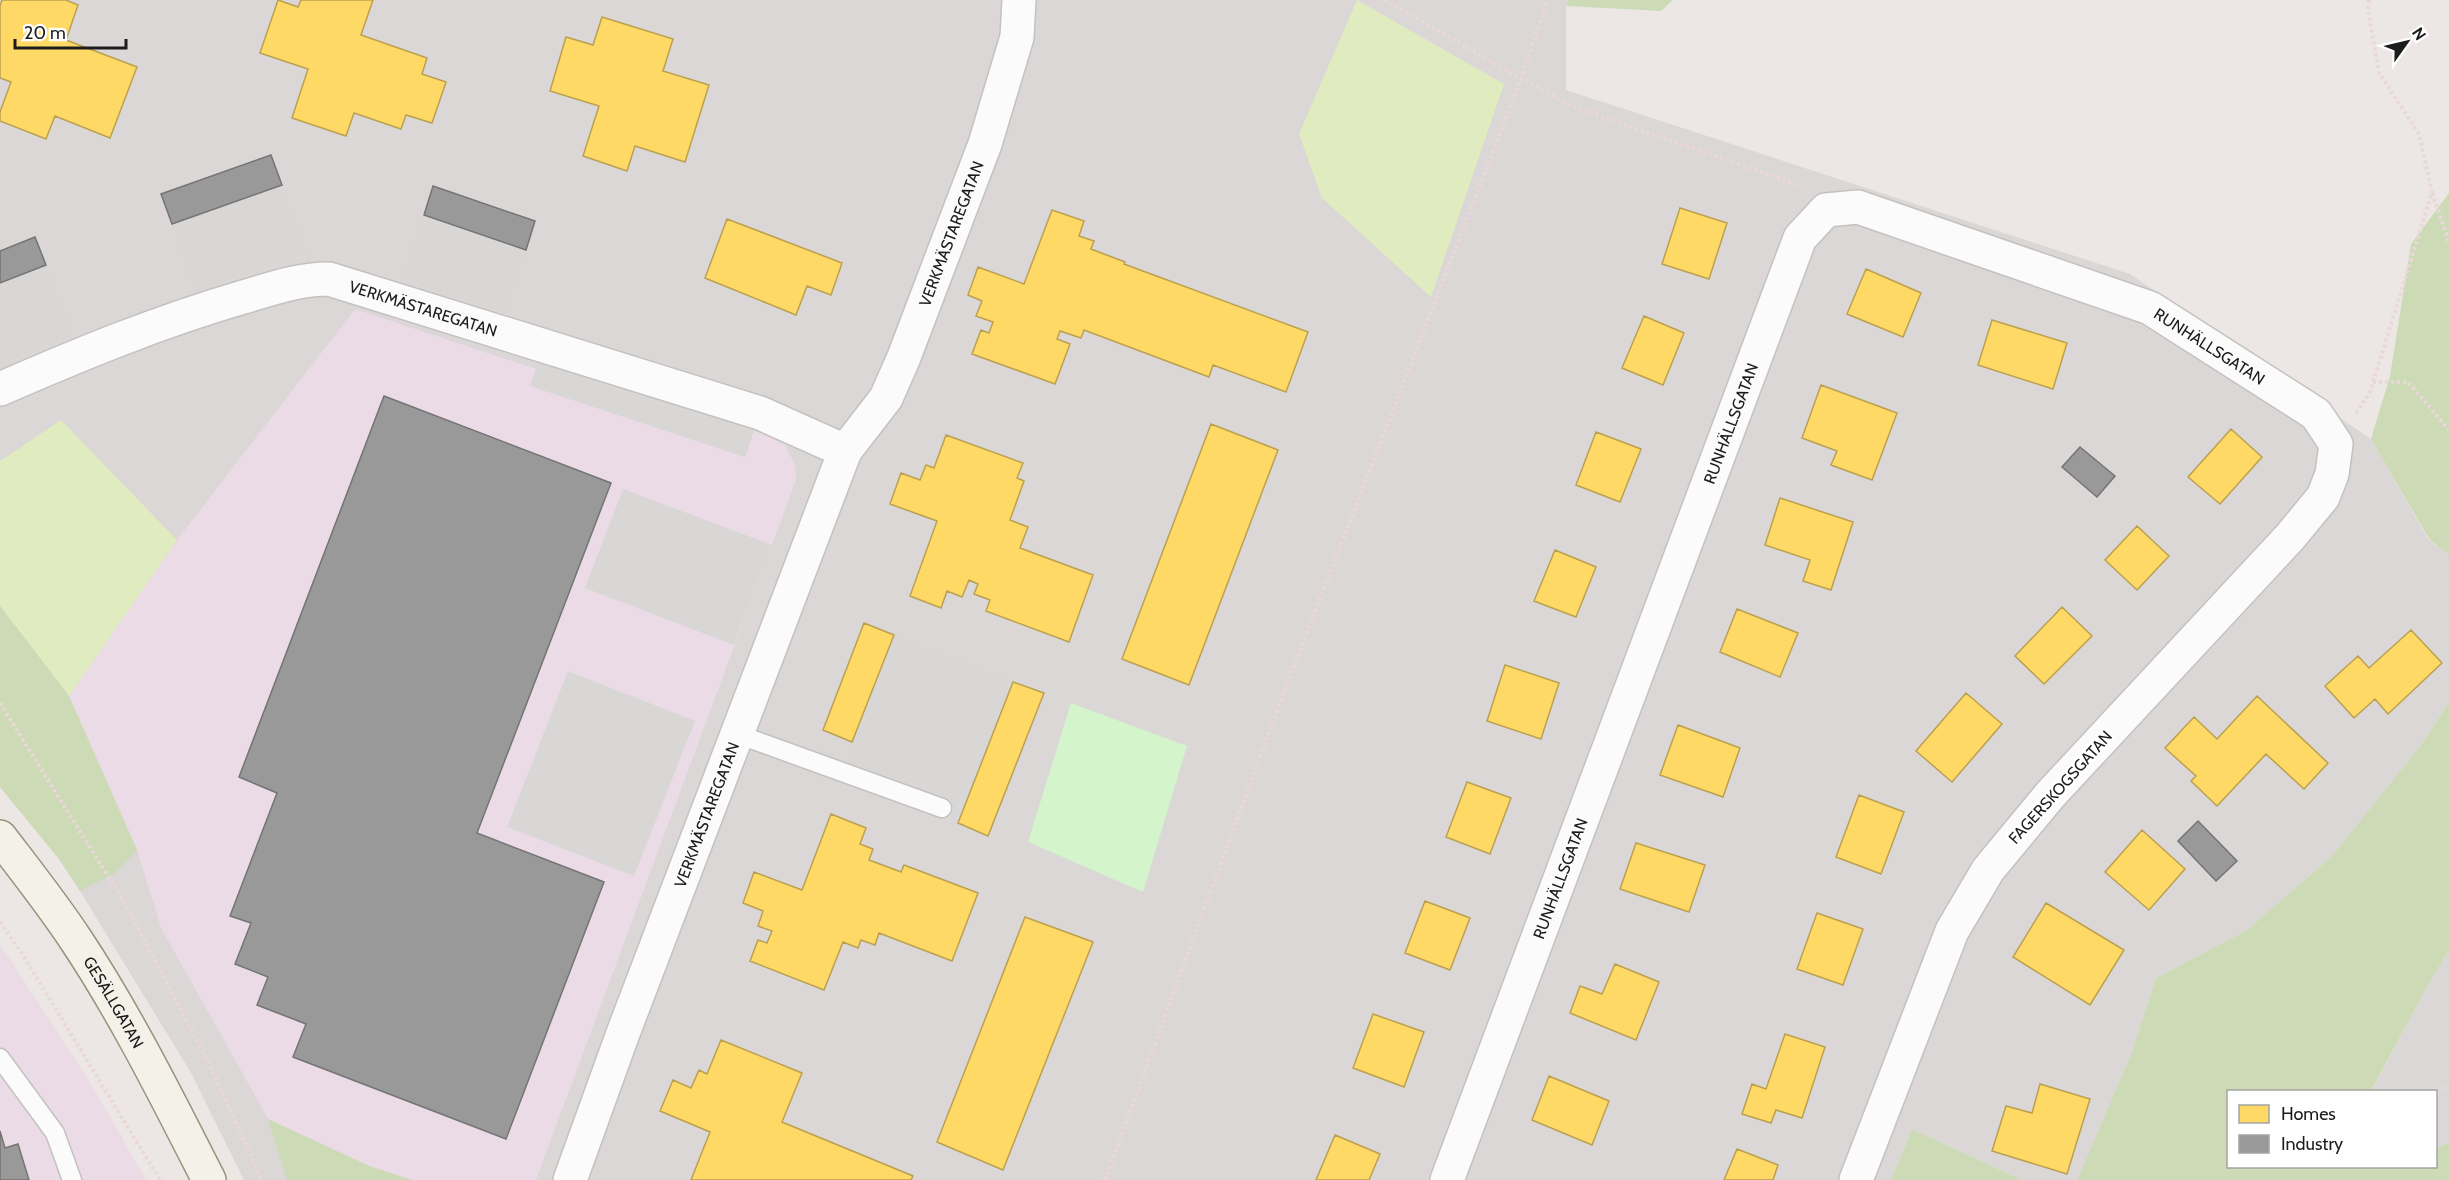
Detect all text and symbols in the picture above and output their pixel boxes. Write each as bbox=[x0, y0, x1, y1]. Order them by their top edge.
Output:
scale bar bbox=[15, 12, 126, 50]
north arrow bbox=[2377, 12, 2437, 72]
text: 20 m bbox=[24, 22, 66, 44]
text: N bbox=[2408, 24, 2430, 44]
street label: VERKMÄSTAREGATAN bbox=[915, 158, 988, 309]
street label: VERKMÄSTAREGATAN bbox=[347, 277, 500, 341]
street label: RUNHÄLLSGATAN bbox=[2150, 304, 2268, 389]
street label: RUNHÄLLSGATAN bbox=[1700, 360, 1762, 487]
street label: FAGERSKOGSGATAN bbox=[2005, 727, 2116, 848]
street label: VERKMÄSTAREGATAN bbox=[671, 739, 743, 890]
street label: RUNHÄLLSGATAN bbox=[1529, 816, 1592, 942]
street label: GESÄLLGATAN bbox=[79, 953, 148, 1052]
legend bbox=[2227, 1090, 2437, 1168]
text: Homes bbox=[2281, 1103, 2336, 1125]
text: Industry bbox=[2281, 1133, 2343, 1155]

